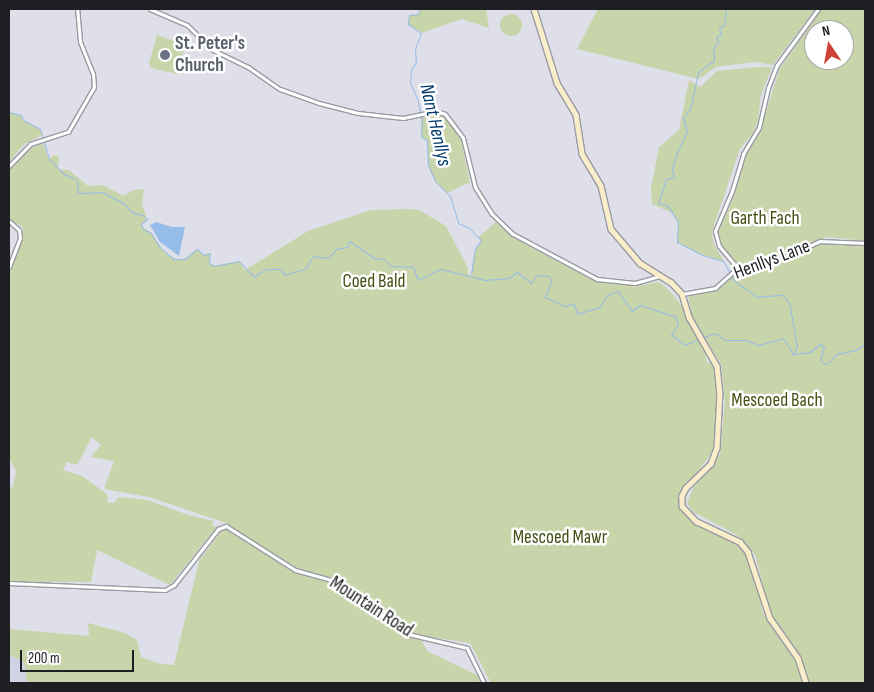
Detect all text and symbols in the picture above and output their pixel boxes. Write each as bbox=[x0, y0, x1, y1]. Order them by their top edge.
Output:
north arrow bbox=[804, 20, 854, 70]
text: N bbox=[821, 22, 831, 40]
place label: St. Peter's Church bbox=[175, 33, 245, 77]
marker: St. Peter's Church bbox=[159, 49, 171, 61]
water label: Nant Henllys bbox=[414, 82, 456, 168]
park label: Garth Fach bbox=[730, 208, 800, 230]
street label: Henllys Lane bbox=[731, 235, 813, 285]
park label: Coed Bald bbox=[343, 271, 405, 293]
park label: Mescoed Bach bbox=[731, 390, 823, 412]
park label: Mescoed Mawr bbox=[513, 527, 607, 549]
street label: Mountain Road bbox=[325, 572, 417, 642]
scale bar bbox=[22, 640, 136, 672]
text: 200 m bbox=[28, 649, 60, 668]

